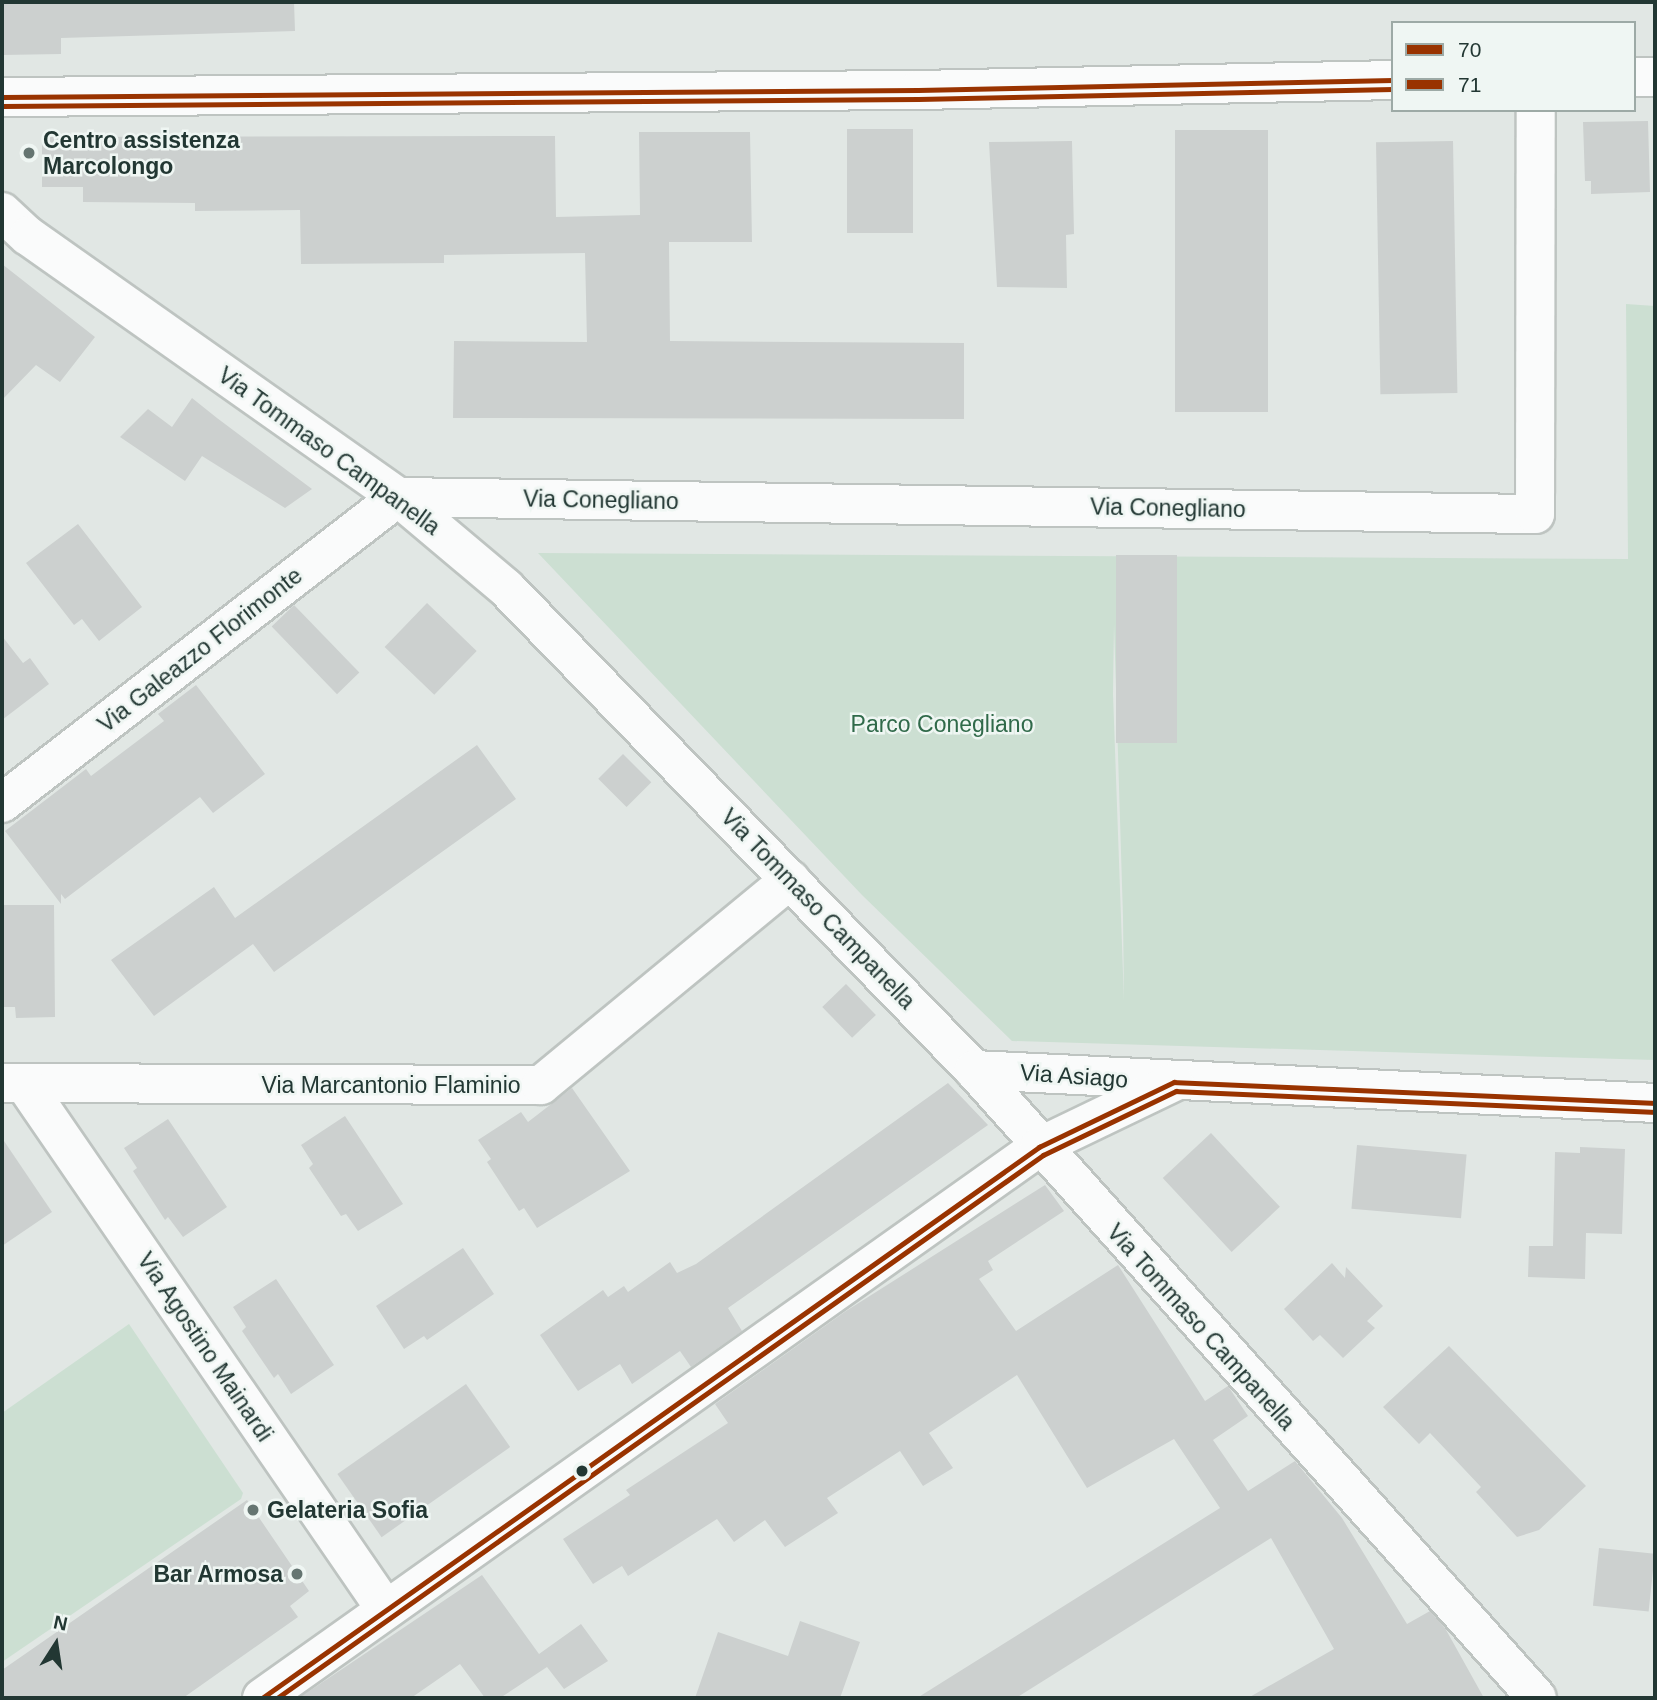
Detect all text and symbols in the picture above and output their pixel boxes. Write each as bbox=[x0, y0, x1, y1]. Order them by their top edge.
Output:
legend bbox=[1391, 21, 1636, 112]
text: 70 bbox=[1458, 38, 1481, 61]
text: 71 bbox=[1458, 73, 1481, 96]
place label: Centro assistenza Marcolongo bbox=[43, 126, 240, 180]
marker: Centro assistenza Marcolongo bbox=[21, 145, 37, 161]
street label: Via Tommaso Campanella bbox=[212, 361, 446, 541]
street label: Via Conegliano bbox=[523, 485, 679, 515]
street label: Via Conegliano bbox=[1090, 493, 1246, 523]
street label: Via Galeazzo Florimonte bbox=[92, 562, 308, 738]
park label: Parco Conegliano bbox=[851, 710, 1033, 738]
street label: Via Tommaso Campanella bbox=[715, 803, 921, 1015]
street label: Via Asiago bbox=[1018, 1058, 1130, 1094]
street label: Via Marcantonio Flaminio bbox=[261, 1071, 521, 1099]
street label: Via Tommaso Campanella bbox=[1101, 1218, 1301, 1436]
street label: Via Agostino Mainardi bbox=[131, 1247, 279, 1447]
unlabelled marker bbox=[575, 1464, 589, 1478]
place label: Gelateria Sofia bbox=[267, 1496, 428, 1524]
marker: Gelateria Sofia bbox=[245, 1502, 261, 1518]
place label: Bar Armosa bbox=[153, 1560, 283, 1588]
marker: Bar Armosa bbox=[289, 1566, 305, 1582]
north arrow bbox=[21, 1609, 91, 1679]
text: N bbox=[52, 1611, 69, 1635]

